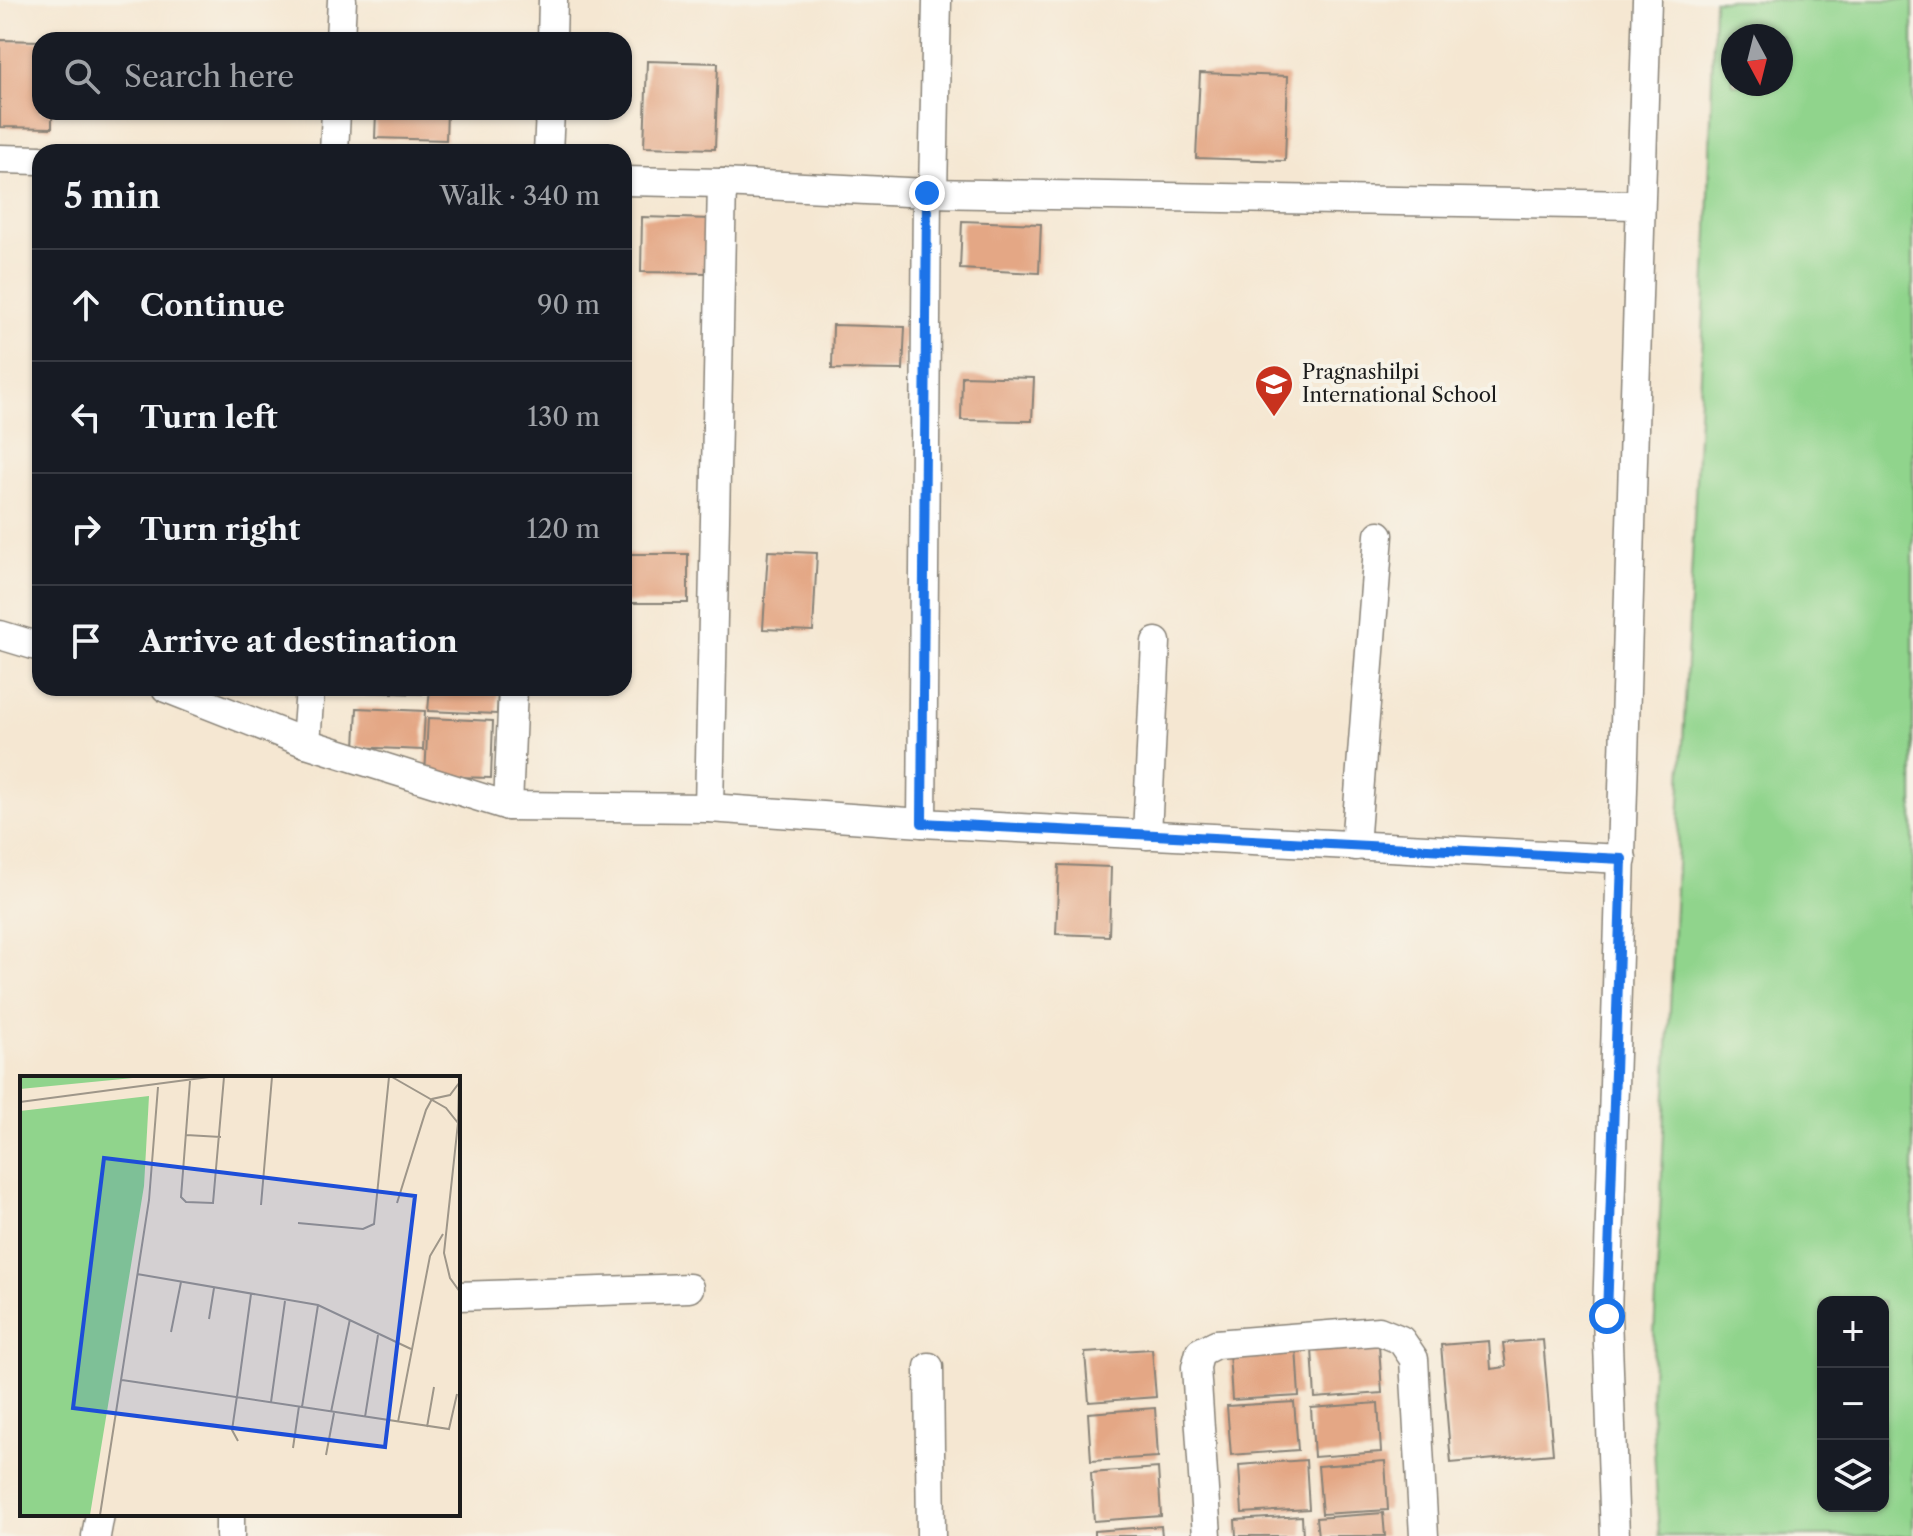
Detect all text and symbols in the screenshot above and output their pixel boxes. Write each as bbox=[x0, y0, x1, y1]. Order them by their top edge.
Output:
north arrow bbox=[1721, 24, 1793, 96]
search box bbox=[32, 32, 632, 120]
icon: search bbox=[60, 54, 104, 98]
text: Search here bbox=[124, 58, 294, 95]
text: 5 min bbox=[64, 175, 161, 217]
route end bbox=[909, 175, 945, 211]
text: Walk · 340 m bbox=[440, 180, 600, 212]
icon: ahead bbox=[64, 283, 108, 327]
text: Continue bbox=[140, 287, 285, 324]
text: 90 m bbox=[537, 289, 600, 321]
place label: Pragnashilpi International School bbox=[1302, 360, 1497, 407]
school or university icon: Pragnashilpi International School bbox=[1253, 363, 1295, 418]
icon: left bbox=[64, 395, 108, 439]
text: Turn left bbox=[140, 399, 277, 436]
text: 130 m bbox=[527, 401, 600, 433]
icon: right bbox=[64, 507, 108, 551]
text: Turn right bbox=[140, 511, 300, 548]
text: 120 m bbox=[526, 513, 600, 545]
icon: arrive bbox=[64, 619, 108, 663]
text: Arrive at destination bbox=[140, 623, 458, 660]
inset map bbox=[20, 1076, 460, 1516]
map controls bbox=[1817, 1296, 1889, 1512]
button: + bbox=[1817, 1296, 1889, 1368]
route start bbox=[1589, 1298, 1625, 1334]
button: − bbox=[1817, 1368, 1889, 1440]
button: layers bbox=[1817, 1440, 1889, 1512]

